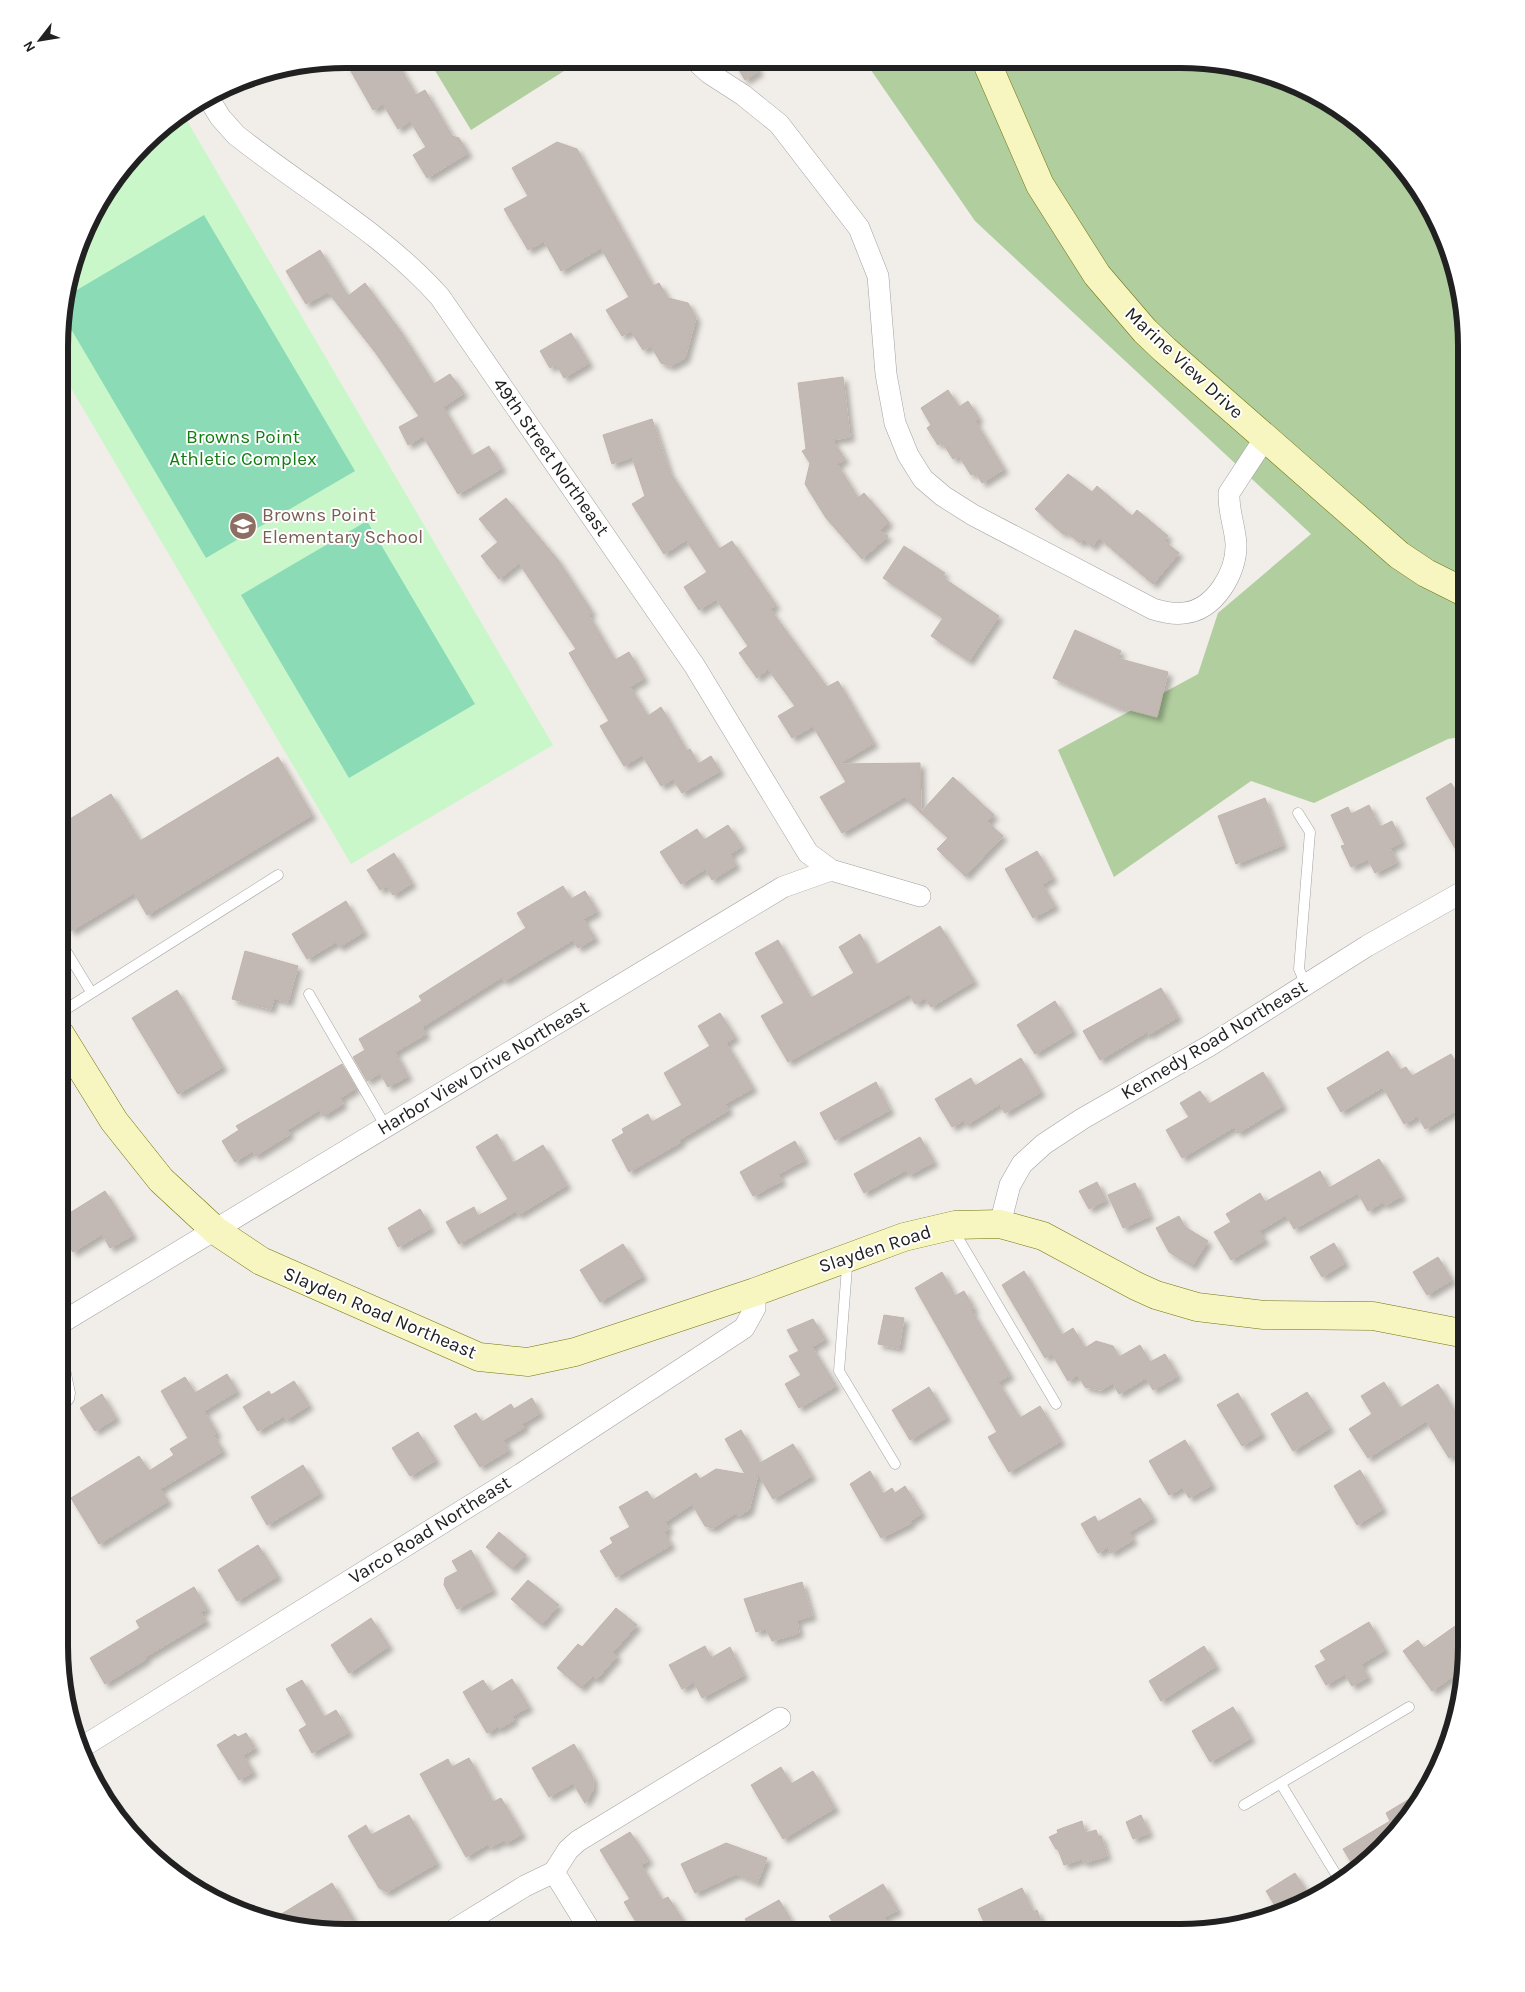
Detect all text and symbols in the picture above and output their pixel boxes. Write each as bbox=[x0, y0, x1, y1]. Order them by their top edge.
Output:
north arrow bbox=[15, 15, 65, 65]
text: N bbox=[19, 38, 39, 55]
street label: Marine View Drive bbox=[1120, 303, 1248, 423]
street label: 49th Street Northeast bbox=[488, 374, 614, 540]
park label: Browns Point Athletic Complex bbox=[169, 426, 317, 470]
place label: Browns Point Elementary School bbox=[262, 504, 423, 548]
school or university icon: Browns Point Elementary School bbox=[228, 511, 258, 541]
street label: Kennedy Road Northeast bbox=[1117, 976, 1311, 1104]
street label: Harbor View Drive Northeast bbox=[373, 996, 593, 1140]
street label: Slayden Road bbox=[816, 1220, 934, 1278]
street label: Slayden Road Northeast bbox=[280, 1262, 480, 1364]
street label: Varco Road Northeast bbox=[345, 1471, 515, 1589]

